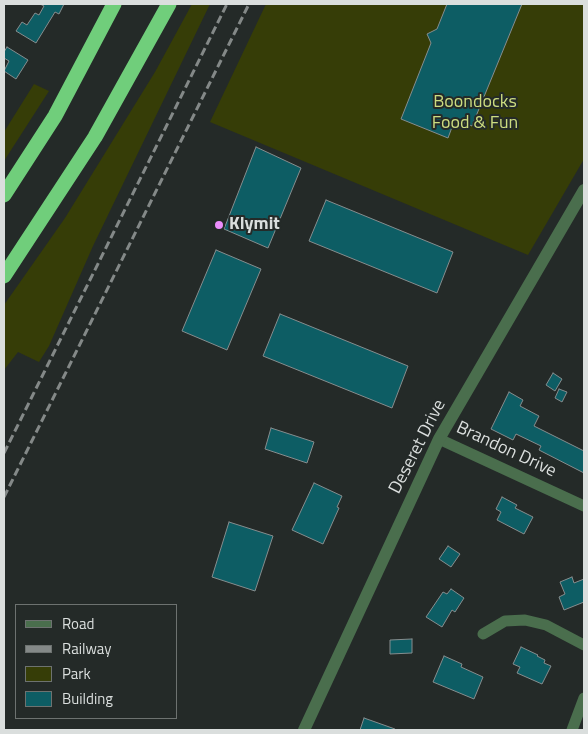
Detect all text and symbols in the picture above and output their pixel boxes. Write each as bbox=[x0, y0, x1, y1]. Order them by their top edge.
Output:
park label: Boondocks Food & Fun bbox=[432, 92, 518, 134]
place label: Klymit bbox=[229, 214, 280, 236]
marker: Klymit bbox=[213, 219, 225, 231]
street label: Deseret Drive bbox=[385, 396, 451, 498]
street label: Brandon Drive bbox=[452, 417, 560, 483]
legend bbox=[15, 604, 178, 719]
text: Road bbox=[62, 612, 94, 635]
text: Railway bbox=[62, 637, 112, 660]
text: Park bbox=[62, 662, 91, 685]
text: Building bbox=[62, 687, 113, 710]

